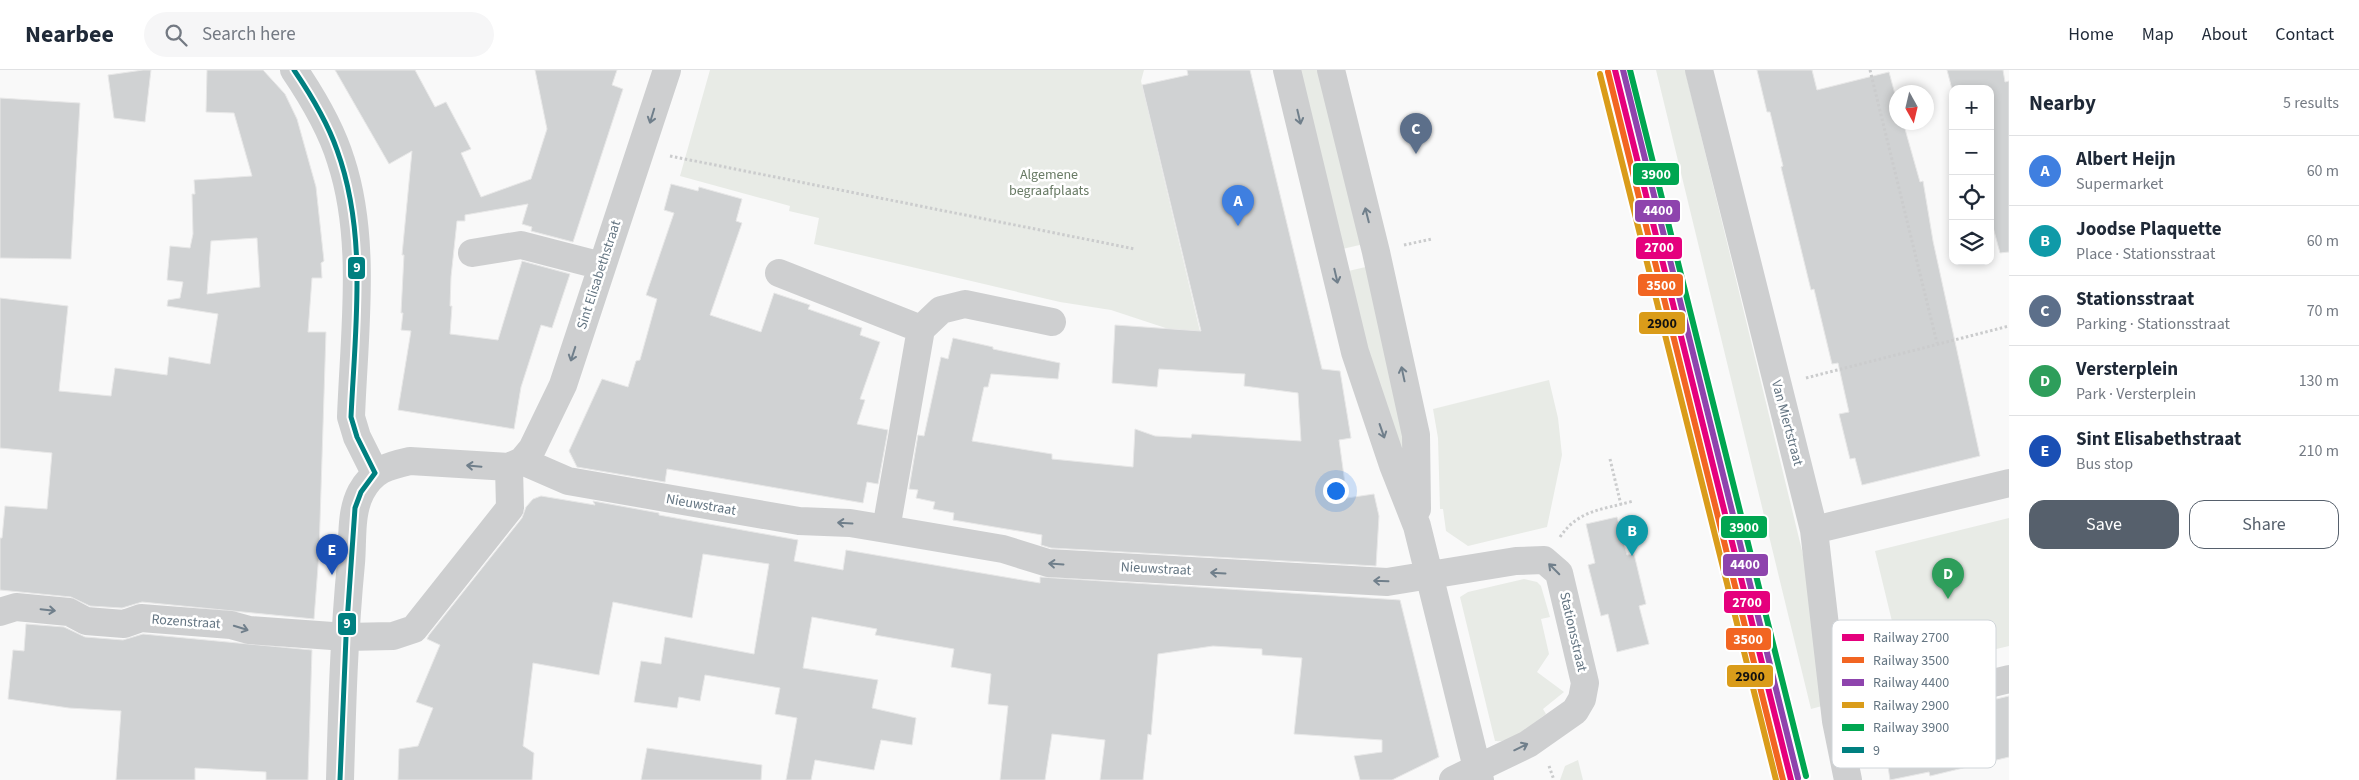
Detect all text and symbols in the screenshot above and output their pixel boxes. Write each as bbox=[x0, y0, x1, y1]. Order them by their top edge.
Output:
search box bbox=[144, 12, 494, 57]
text: Nearbee bbox=[25, 17, 114, 52]
icon: search bbox=[162, 21, 190, 49]
text: Search here bbox=[202, 21, 296, 48]
text: Home bbox=[2068, 22, 2114, 47]
text: Map bbox=[2142, 22, 2174, 47]
text: About bbox=[2202, 22, 2247, 47]
text: Contact bbox=[2275, 22, 2334, 47]
north arrow bbox=[1889, 85, 1934, 130]
map controls bbox=[1949, 85, 1994, 265]
button: + bbox=[1949, 85, 1994, 130]
text: Nearby bbox=[2029, 88, 2096, 118]
text: 5 results bbox=[2283, 92, 2339, 114]
one-way arrow bbox=[647, 108, 657, 124]
one-way arrow bbox=[1295, 109, 1304, 125]
pin: C bbox=[1400, 113, 1432, 154]
button: − bbox=[1949, 130, 1994, 175]
text: Albert Heijn bbox=[2076, 146, 2176, 173]
text: A bbox=[2040, 160, 2050, 182]
text: 60 m bbox=[2307, 160, 2339, 182]
line badge: 3900 bbox=[1632, 162, 1680, 186]
park label: Algemene begraafplaats bbox=[1009, 165, 1089, 201]
text: 3900 bbox=[1641, 165, 1671, 185]
text: Supermarket bbox=[2076, 173, 2163, 195]
button: locate bbox=[1949, 175, 1994, 220]
pin: A bbox=[1222, 185, 1254, 226]
line badge: 4400 bbox=[1634, 199, 1681, 223]
text: 4400 bbox=[1643, 201, 1673, 221]
one-way arrow bbox=[1362, 208, 1371, 224]
text: Joodse Plaquette bbox=[2076, 216, 2221, 243]
street label: Sint Elisabethstraat bbox=[572, 218, 626, 332]
button: layers bbox=[1949, 220, 1994, 265]
text: B bbox=[2040, 230, 2050, 252]
text: 60 m bbox=[2307, 230, 2339, 252]
line badge: 2700 bbox=[1635, 236, 1683, 260]
text: 2700 bbox=[1644, 238, 1674, 258]
text: Place · Stationsstraat bbox=[2076, 243, 2215, 265]
line badge: 9 bbox=[347, 256, 366, 280]
text: 9 bbox=[353, 258, 361, 278]
one-way arrow bbox=[1332, 267, 1341, 283]
line badge: 3500 bbox=[1637, 273, 1684, 297]
text: 3500 bbox=[1646, 276, 1676, 296]
text: Stationsstraat bbox=[2076, 286, 2194, 313]
text: C bbox=[2040, 300, 2050, 322]
text: 70 m bbox=[2307, 300, 2339, 322]
line badge: 2900 bbox=[1638, 311, 1686, 335]
text: Parking · Stationsstraat bbox=[2076, 313, 2230, 335]
text: 2900 bbox=[1647, 314, 1677, 334]
one-way arrow bbox=[568, 345, 578, 361]
text: Versterplein bbox=[2076, 356, 2178, 383]
one-way arrow bbox=[1398, 366, 1407, 382]
text: D bbox=[2040, 370, 2050, 392]
text: 130 m bbox=[2299, 370, 2339, 392]
street label: Van Miertstraat bbox=[1766, 378, 1808, 468]
text: Park · Versterplein bbox=[2076, 383, 2196, 405]
one-way arrow bbox=[1377, 423, 1387, 439]
text: Sint Elisabethstraat bbox=[2076, 426, 2241, 453]
text: E bbox=[2041, 440, 2049, 462]
text: 210 m bbox=[2299, 440, 2339, 462]
text: Bus stop bbox=[2076, 453, 2133, 475]
one-way arrow bbox=[467, 461, 483, 470]
your location bbox=[1323, 478, 1349, 504]
street label: Nieuwstraat bbox=[664, 489, 738, 521]
button: Save bbox=[2029, 500, 2179, 549]
button: Share bbox=[2189, 500, 2339, 549]
pin: B bbox=[1616, 515, 1648, 556]
line badge: 3900 bbox=[1720, 515, 1768, 539]
one-way arrow bbox=[838, 518, 854, 527]
text: 3900 bbox=[1729, 518, 1759, 538]
pin: E bbox=[316, 534, 348, 575]
line badge: 4400 bbox=[1722, 553, 1769, 577]
text: 4400 bbox=[1730, 555, 1760, 575]
street label: Nieuwstraat bbox=[1120, 557, 1192, 581]
pin: D bbox=[1932, 558, 1964, 599]
one-way arrow bbox=[1048, 559, 1064, 568]
one-way arrow bbox=[1548, 563, 1560, 575]
one-way arrow bbox=[1211, 568, 1227, 577]
one-way arrow bbox=[1373, 576, 1389, 586]
street label: Stationsstraat bbox=[1554, 590, 1592, 674]
line badge: 2700 bbox=[1723, 590, 1771, 614]
text: 2700 bbox=[1732, 593, 1762, 613]
one-way arrow bbox=[39, 605, 55, 615]
street label: Rozenstraat bbox=[151, 610, 221, 634]
line badge: 9 bbox=[337, 612, 357, 636]
text: 9 bbox=[343, 614, 351, 634]
legend bbox=[1832, 620, 1996, 768]
one-way arrow bbox=[233, 623, 249, 633]
line badge: 3500 bbox=[1725, 627, 1772, 651]
text: Railway 2700 bbox=[1873, 628, 1949, 648]
text: 3500 bbox=[1733, 630, 1763, 650]
text: Railway 3500 bbox=[1873, 651, 1949, 671]
line badge: 2900 bbox=[1726, 664, 1774, 688]
text: 2900 bbox=[1735, 667, 1765, 687]
text: Railway 4400 bbox=[1873, 673, 1949, 693]
text: Railway 2900 bbox=[1873, 696, 1949, 716]
text: Railway 3900 bbox=[1873, 718, 1949, 738]
text: 9 bbox=[1873, 741, 1880, 761]
one-way arrow bbox=[1513, 742, 1528, 751]

